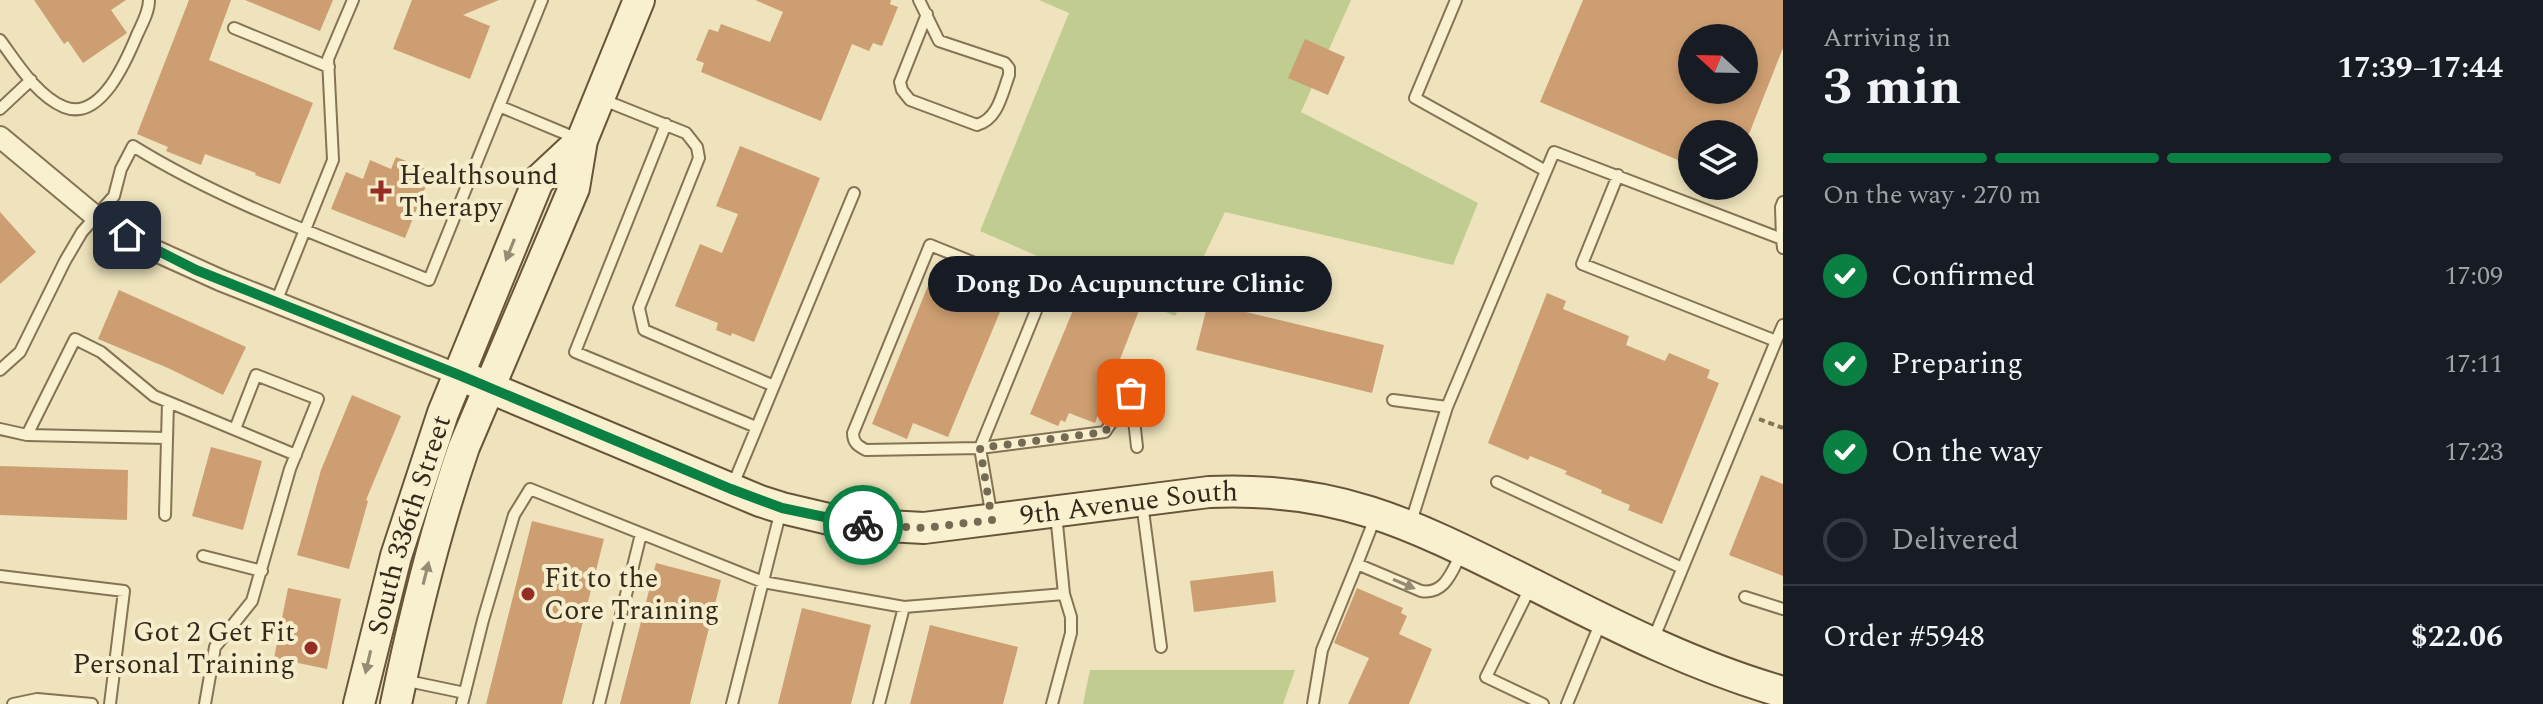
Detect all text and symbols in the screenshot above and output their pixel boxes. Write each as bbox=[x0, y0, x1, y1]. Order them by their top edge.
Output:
text: Arriving in bbox=[1823, 18, 1951, 58]
north arrow bbox=[1678, 24, 1758, 104]
map controls bbox=[1678, 24, 1758, 200]
text: 17:39–17:44 bbox=[2337, 45, 2503, 91]
text: 3 min bbox=[1823, 48, 1961, 127]
button: layers bbox=[1678, 120, 1758, 200]
place label: Healthsound Therapy bbox=[399, 154, 558, 229]
text: On the way · 270 m bbox=[1823, 175, 2041, 215]
marker: Healthsound Therapy bbox=[370, 180, 392, 202]
pin bbox=[93, 201, 161, 269]
icon: home bbox=[105, 213, 149, 257]
one-way arrow bbox=[503, 238, 516, 262]
text: Confirmed bbox=[1891, 253, 2035, 299]
icon: check bbox=[1823, 254, 1867, 298]
text: 17:09 bbox=[2444, 256, 2503, 296]
callout: Dong Do Acupuncture Clinic bbox=[929, 257, 1333, 313]
text: Dong Do Acupuncture Clinic bbox=[955, 264, 1305, 304]
text: Preparing bbox=[1891, 341, 2023, 387]
icon: check bbox=[1823, 342, 1867, 386]
text: 17:11 bbox=[2444, 344, 2503, 384]
pin bbox=[1097, 359, 1165, 427]
icon: bag bbox=[1109, 371, 1153, 415]
street label: South 336th Street bbox=[356, 409, 463, 640]
text: On the way bbox=[1891, 429, 2042, 475]
icon: check bbox=[1823, 430, 1867, 474]
text: 17:23 bbox=[2444, 432, 2503, 472]
street label: 9th Avenue South bbox=[1018, 470, 1238, 537]
courier bbox=[823, 485, 903, 565]
icon: bike bbox=[841, 503, 885, 547]
text: Delivered bbox=[1891, 517, 2019, 563]
place label: Fit to the Core Training bbox=[544, 557, 719, 632]
one-way arrow bbox=[420, 561, 433, 586]
one-way arrow bbox=[1392, 578, 1415, 591]
marker: Fit to the Core Training bbox=[519, 585, 537, 603]
place label: Got 2 Get Fit Personal Training bbox=[73, 611, 295, 686]
text: Order #5948 bbox=[1823, 614, 1985, 660]
text: $22.06 bbox=[2411, 614, 2503, 660]
marker: Got 2 Get Fit Personal Training bbox=[302, 639, 320, 657]
one-way arrow bbox=[361, 650, 374, 675]

